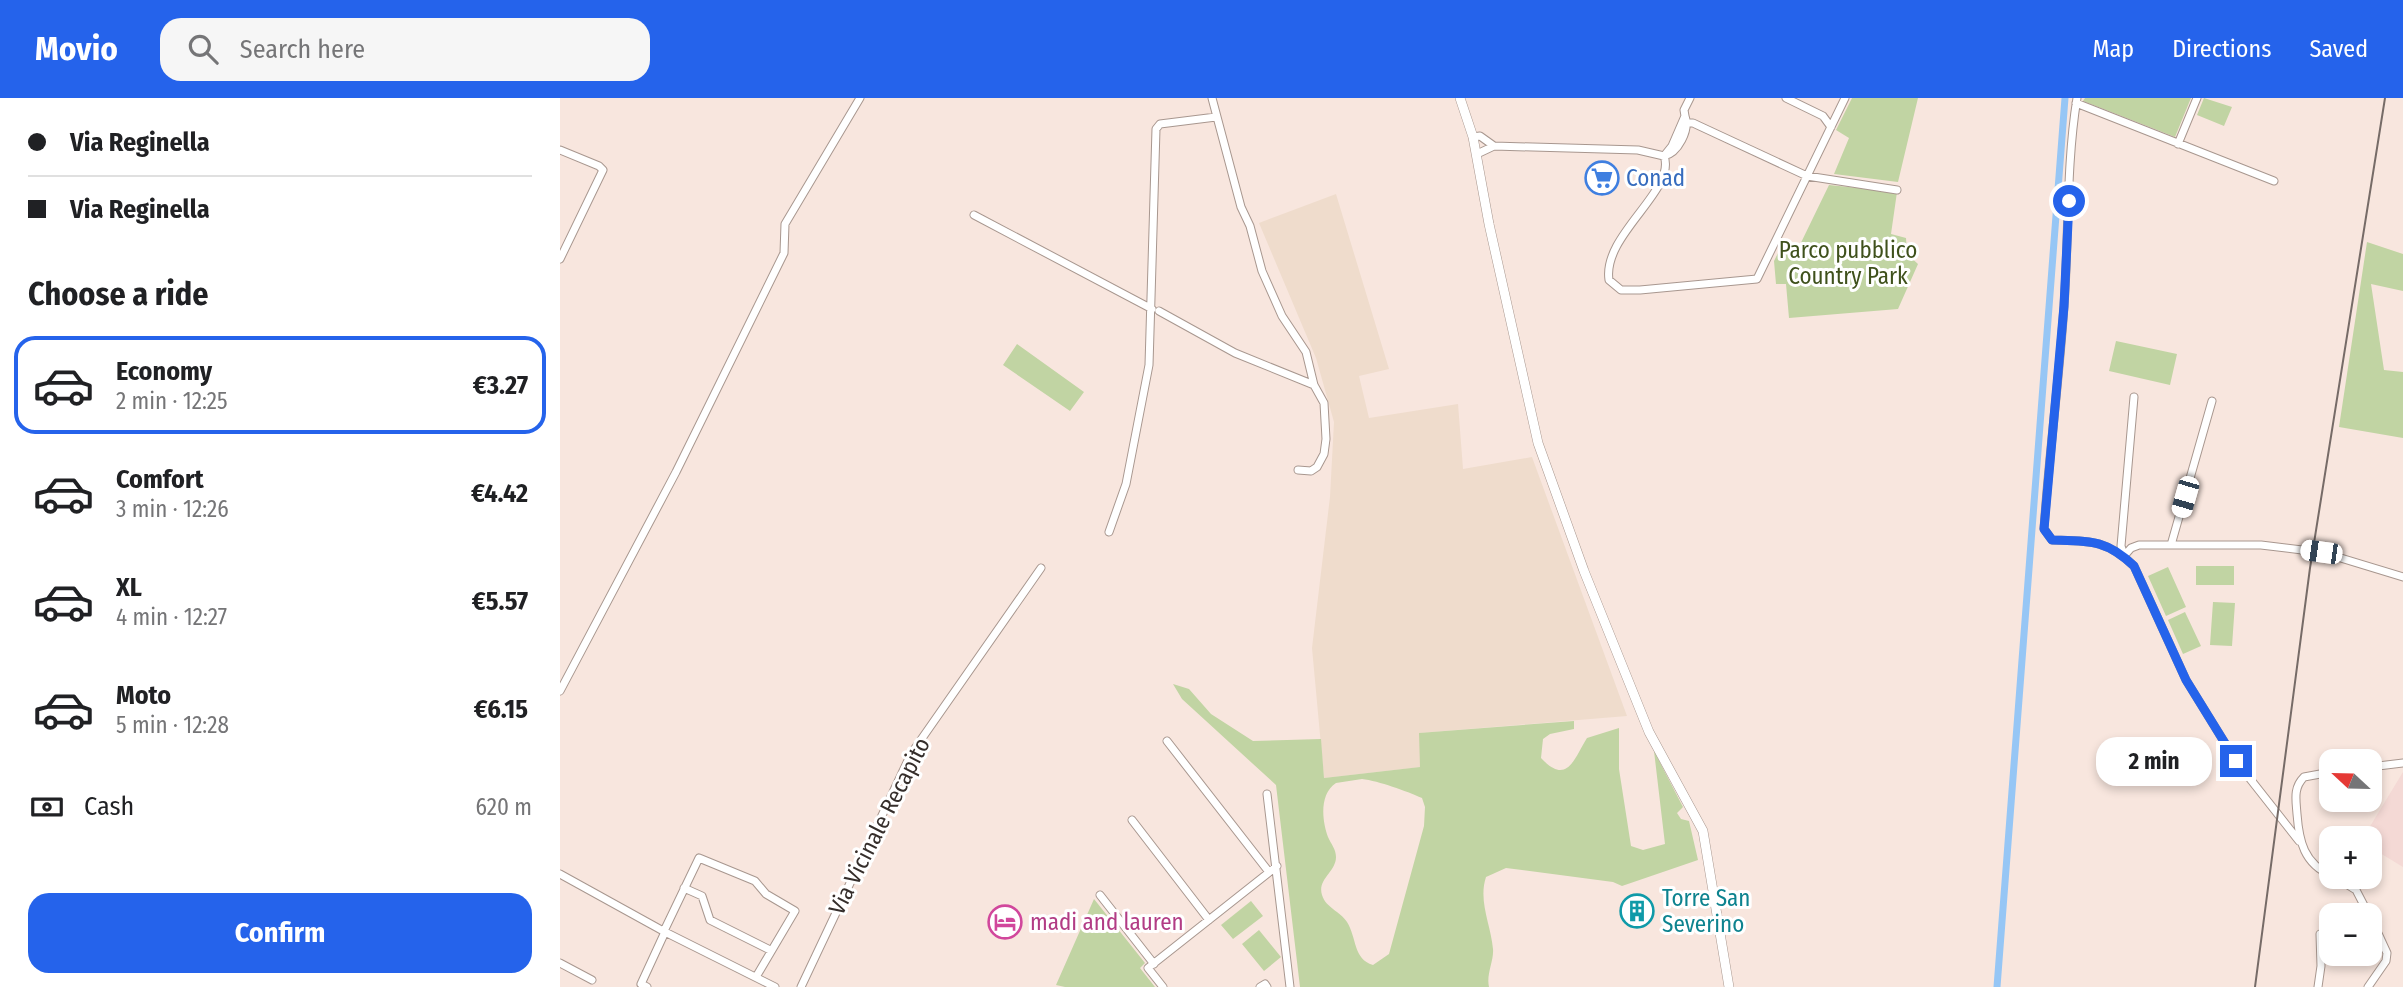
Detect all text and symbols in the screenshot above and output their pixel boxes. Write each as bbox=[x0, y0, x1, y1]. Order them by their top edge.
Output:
search box bbox=[160, 18, 650, 81]
text: Movio bbox=[35, 29, 118, 69]
icon: search bbox=[184, 30, 222, 68]
text: Search here bbox=[240, 34, 365, 65]
text: Map bbox=[2093, 35, 2134, 63]
text: Directions bbox=[2172, 35, 2271, 63]
text: Saved bbox=[2309, 35, 2368, 63]
text: Via Reginella bbox=[70, 127, 210, 158]
supermarket icon: Conad bbox=[1583, 159, 1621, 197]
place label: Conad bbox=[1626, 164, 1685, 192]
route start bbox=[2053, 185, 2085, 217]
text: Via Reginella bbox=[70, 194, 210, 225]
park label: Parco pubblico Country Park bbox=[1779, 236, 1917, 290]
text: Choose a ride bbox=[28, 275, 209, 313]
icon: car bbox=[32, 354, 95, 417]
text: Economy bbox=[116, 356, 212, 387]
text: €3.27 bbox=[473, 370, 528, 401]
text: 2 min · 12:25 bbox=[116, 387, 228, 415]
icon: car bbox=[32, 462, 95, 525]
text: Comfort bbox=[116, 464, 204, 495]
car bbox=[2170, 474, 2201, 520]
text: €4.42 bbox=[471, 478, 528, 509]
text: 3 min · 12:26 bbox=[116, 495, 229, 523]
car bbox=[2299, 539, 2344, 565]
icon: car bbox=[32, 570, 95, 633]
text: XL bbox=[116, 572, 142, 603]
text: €5.57 bbox=[472, 586, 528, 617]
text: 4 min · 12:27 bbox=[116, 603, 227, 631]
icon: car bbox=[32, 678, 95, 741]
text: Moto bbox=[116, 680, 171, 711]
text: €6.15 bbox=[474, 694, 528, 725]
text: 5 min · 12:28 bbox=[116, 711, 229, 739]
street label: Via Vicinale Recapito bbox=[822, 733, 936, 919]
callout: 2 min bbox=[2096, 736, 2212, 786]
route end bbox=[2220, 745, 2252, 777]
text: 2 min bbox=[2129, 747, 2180, 775]
north arrow bbox=[2319, 749, 2382, 812]
map controls bbox=[2319, 749, 2382, 966]
icon: cash bbox=[28, 788, 66, 826]
text: Cash bbox=[84, 791, 134, 822]
text: 620 m bbox=[476, 793, 532, 821]
button: + bbox=[2319, 826, 2382, 889]
place label: Torre San Severino bbox=[1662, 884, 1750, 938]
building icon: Torre San Severino bbox=[1618, 892, 1656, 930]
button: Confirm bbox=[28, 893, 532, 973]
hotel icon: madi and lauren bbox=[986, 903, 1024, 941]
button: − bbox=[2319, 903, 2382, 966]
place label: madi and lauren bbox=[1030, 908, 1184, 936]

